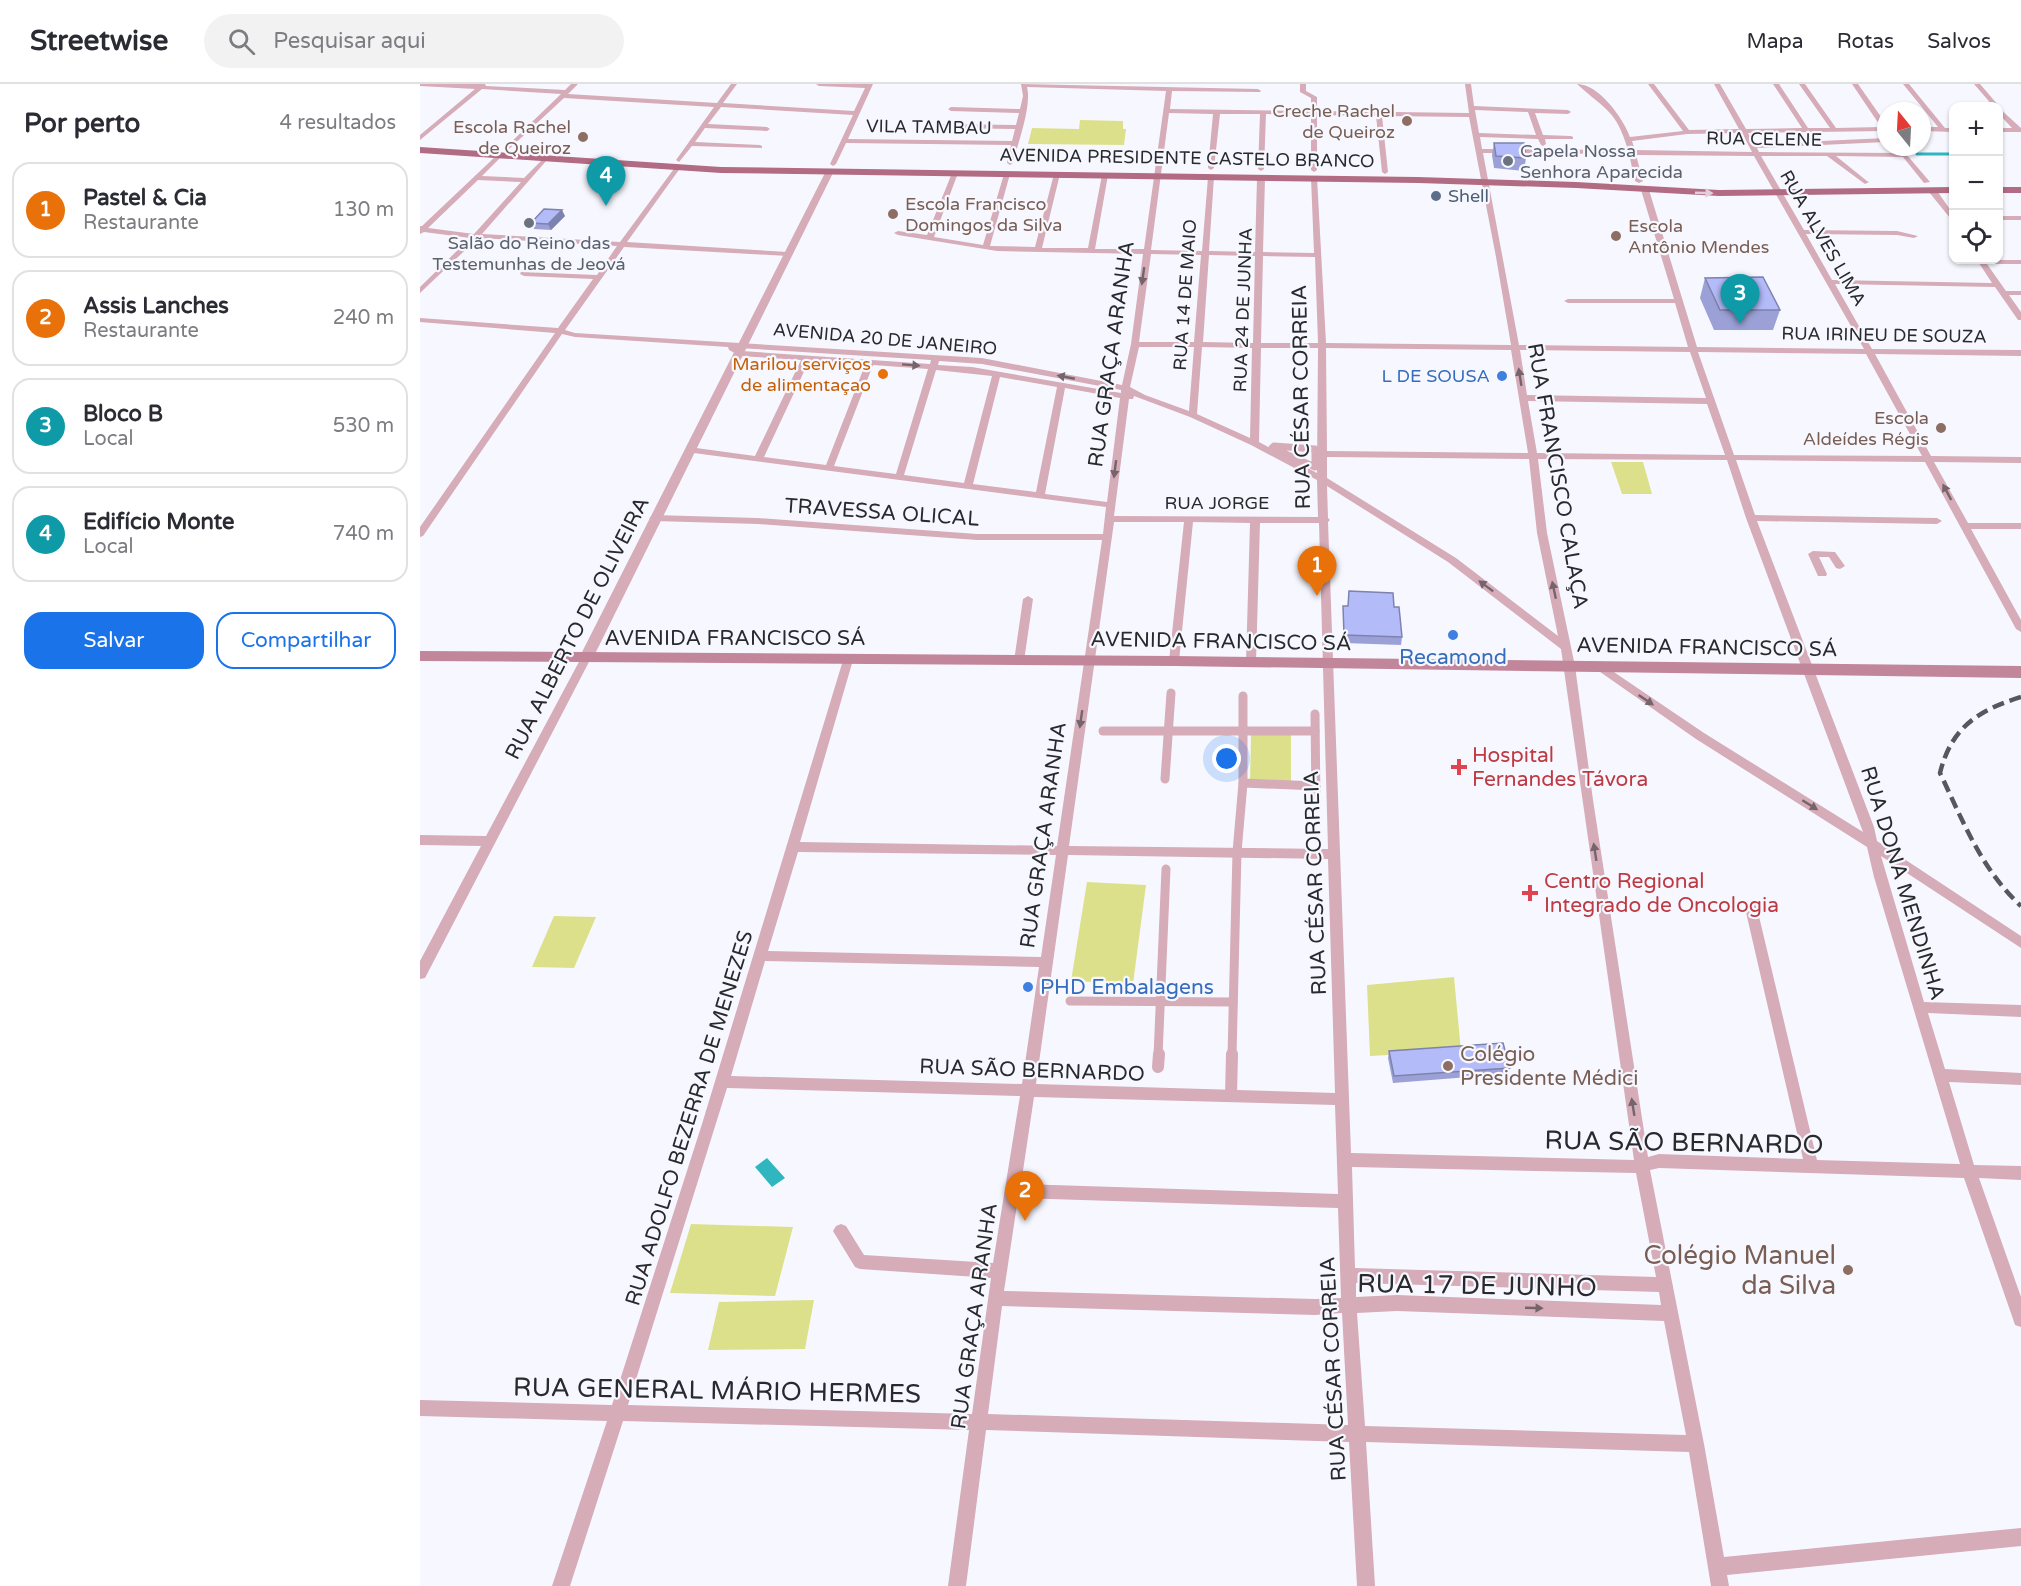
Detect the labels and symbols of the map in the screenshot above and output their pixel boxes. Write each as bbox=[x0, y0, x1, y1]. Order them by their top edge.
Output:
place label: Creche Rachel de Queiroz bbox=[1272, 100, 1395, 143]
north arrow bbox=[1877, 102, 1931, 156]
marker: Creche Rachel de Queiroz bbox=[1400, 114, 1414, 128]
street label: VILA TAMBAU bbox=[866, 115, 992, 139]
place label: Escola Rachel de Queiroz bbox=[453, 116, 571, 159]
street label: RUA CELENE bbox=[1706, 127, 1822, 151]
marker: Escola Rachel de Queiroz bbox=[576, 130, 590, 144]
place label: Capela Nossa Senhora Aparecida bbox=[1520, 140, 1683, 183]
street label: AVENIDA PRESIDENTE CASTELO BRANCO bbox=[999, 144, 1375, 172]
marker: Capela Nossa Senhora Aparecida bbox=[1501, 154, 1515, 168]
pin: 4 bbox=[586, 156, 626, 206]
street label: RUA ALVES LIMA bbox=[1775, 166, 1871, 310]
place label: Shell bbox=[1448, 185, 1489, 207]
one-way arrow bbox=[1694, 188, 1713, 197]
marker: Shell bbox=[1429, 189, 1443, 203]
place label: Escola Francisco Domingos da Silva bbox=[905, 193, 1062, 236]
marker: Escola Francisco Domingos da Silva bbox=[886, 207, 900, 221]
place label: Escola Antônio Mendes bbox=[1628, 215, 1769, 258]
marker: Salão do Reino das Testemunhas de Jeová bbox=[522, 216, 536, 230]
street label: RUA 14 DE MAIO bbox=[1169, 219, 1201, 371]
street label: RUA 24 DE JUNHA bbox=[1229, 227, 1257, 393]
marker: Escola Antônio Mendes bbox=[1609, 229, 1623, 243]
place label: Salão do Reino das Testemunhas de Jeová bbox=[432, 232, 626, 275]
street label: RUA GRAÇA ARANHA bbox=[1083, 239, 1140, 469]
one-way arrow bbox=[1139, 267, 1148, 286]
pin: 3 bbox=[1720, 274, 1760, 324]
street label: RUA CÉSAR CORREIA bbox=[1287, 284, 1316, 510]
street label: AVENIDA 20 DE JANEIRO bbox=[772, 318, 998, 360]
street label: RUA IRINEU DE SOUZA bbox=[1781, 322, 1987, 348]
street label: RUA FRANCISCO CALAÇA bbox=[1522, 341, 1593, 611]
place label: Marilou serviços de alimentaçao bbox=[732, 353, 871, 396]
one-way arrow bbox=[901, 360, 920, 370]
place label: L DE SOUSA bbox=[1381, 365, 1490, 387]
marker: Marilou serviços de alimentaçao bbox=[876, 367, 890, 381]
one-way arrow bbox=[1515, 367, 1524, 386]
marker: L DE SOUSA bbox=[1495, 369, 1509, 383]
one-way arrow bbox=[1056, 372, 1075, 381]
place label: Escola Aldeídes Régis bbox=[1803, 407, 1929, 450]
marker: Escola Aldeídes Régis bbox=[1934, 421, 1948, 435]
one-way arrow bbox=[1111, 459, 1120, 478]
one-way arrow bbox=[1942, 483, 1952, 500]
street label: RUA JORGE bbox=[1164, 492, 1270, 514]
street label: RUA ALBERTO DE OLIVEIRA bbox=[500, 493, 655, 764]
street label: TRAVESSA OLICAL bbox=[784, 493, 980, 532]
pin: 1 bbox=[1298, 546, 1336, 596]
one-way arrow bbox=[1479, 580, 1495, 592]
one-way arrow bbox=[1549, 580, 1558, 599]
street label: AVENIDA FRANCISCO SÁ bbox=[604, 626, 866, 651]
street label: AVENIDA FRANCISCO SÁ bbox=[1090, 627, 1352, 656]
marker: Recamond bbox=[1446, 628, 1460, 642]
street label: AVENIDA FRANCISCO SÁ bbox=[1576, 633, 1838, 662]
place label: Recamond bbox=[1399, 645, 1507, 670]
one-way arrow bbox=[1638, 694, 1654, 706]
one-way arrow bbox=[1077, 710, 1086, 729]
street label: RUA GRAÇA ARANHA bbox=[1015, 720, 1072, 950]
place label: Hospital Fernandes Távora bbox=[1472, 743, 1648, 792]
your location bbox=[1212, 744, 1241, 773]
marker: Hospital Fernandes Távora bbox=[1450, 758, 1468, 776]
street label: RUA DONA MENDINHA bbox=[1855, 763, 1950, 1003]
street label: RUA CÉSAR CORREIA bbox=[1299, 770, 1332, 996]
one-way arrow bbox=[1802, 799, 1818, 810]
one-way arrow bbox=[1590, 842, 1599, 861]
place label: Centro Regional Integrado de Oncologia bbox=[1544, 869, 1779, 918]
marker: Centro Regional Integrado de Oncologia bbox=[1521, 884, 1539, 902]
street label: RUA ADOLFO BEZERRA DE MENEZES bbox=[620, 927, 759, 1309]
place label: PHD Embalagens bbox=[1040, 975, 1214, 1000]
marker: PHD Embalagens bbox=[1021, 980, 1035, 994]
place label: Colégio Presidente Médici bbox=[1460, 1042, 1639, 1091]
street label: RUA SÃO BERNARDO bbox=[919, 1054, 1145, 1087]
marker: Colégio Presidente Médici bbox=[1441, 1059, 1455, 1073]
one-way arrow bbox=[1629, 1097, 1638, 1116]
street label: RUA SÃO BERNARDO bbox=[1544, 1125, 1824, 1160]
pin: 2 bbox=[1006, 1172, 1044, 1221]
street label: RUA GRAÇA ARANHA bbox=[946, 1201, 1003, 1431]
place label: Colégio Manuel da Silva bbox=[1643, 1240, 1836, 1301]
street label: RUA CÉSAR CORREIA bbox=[1315, 1256, 1352, 1482]
marker: Colégio Manuel da Silva bbox=[1841, 1263, 1855, 1277]
street label: RUA 17 DE JUNHO bbox=[1357, 1268, 1597, 1303]
one-way arrow bbox=[1524, 1304, 1543, 1313]
street label: RUA GENERAL MÁRIO HERMES bbox=[513, 1371, 921, 1410]

